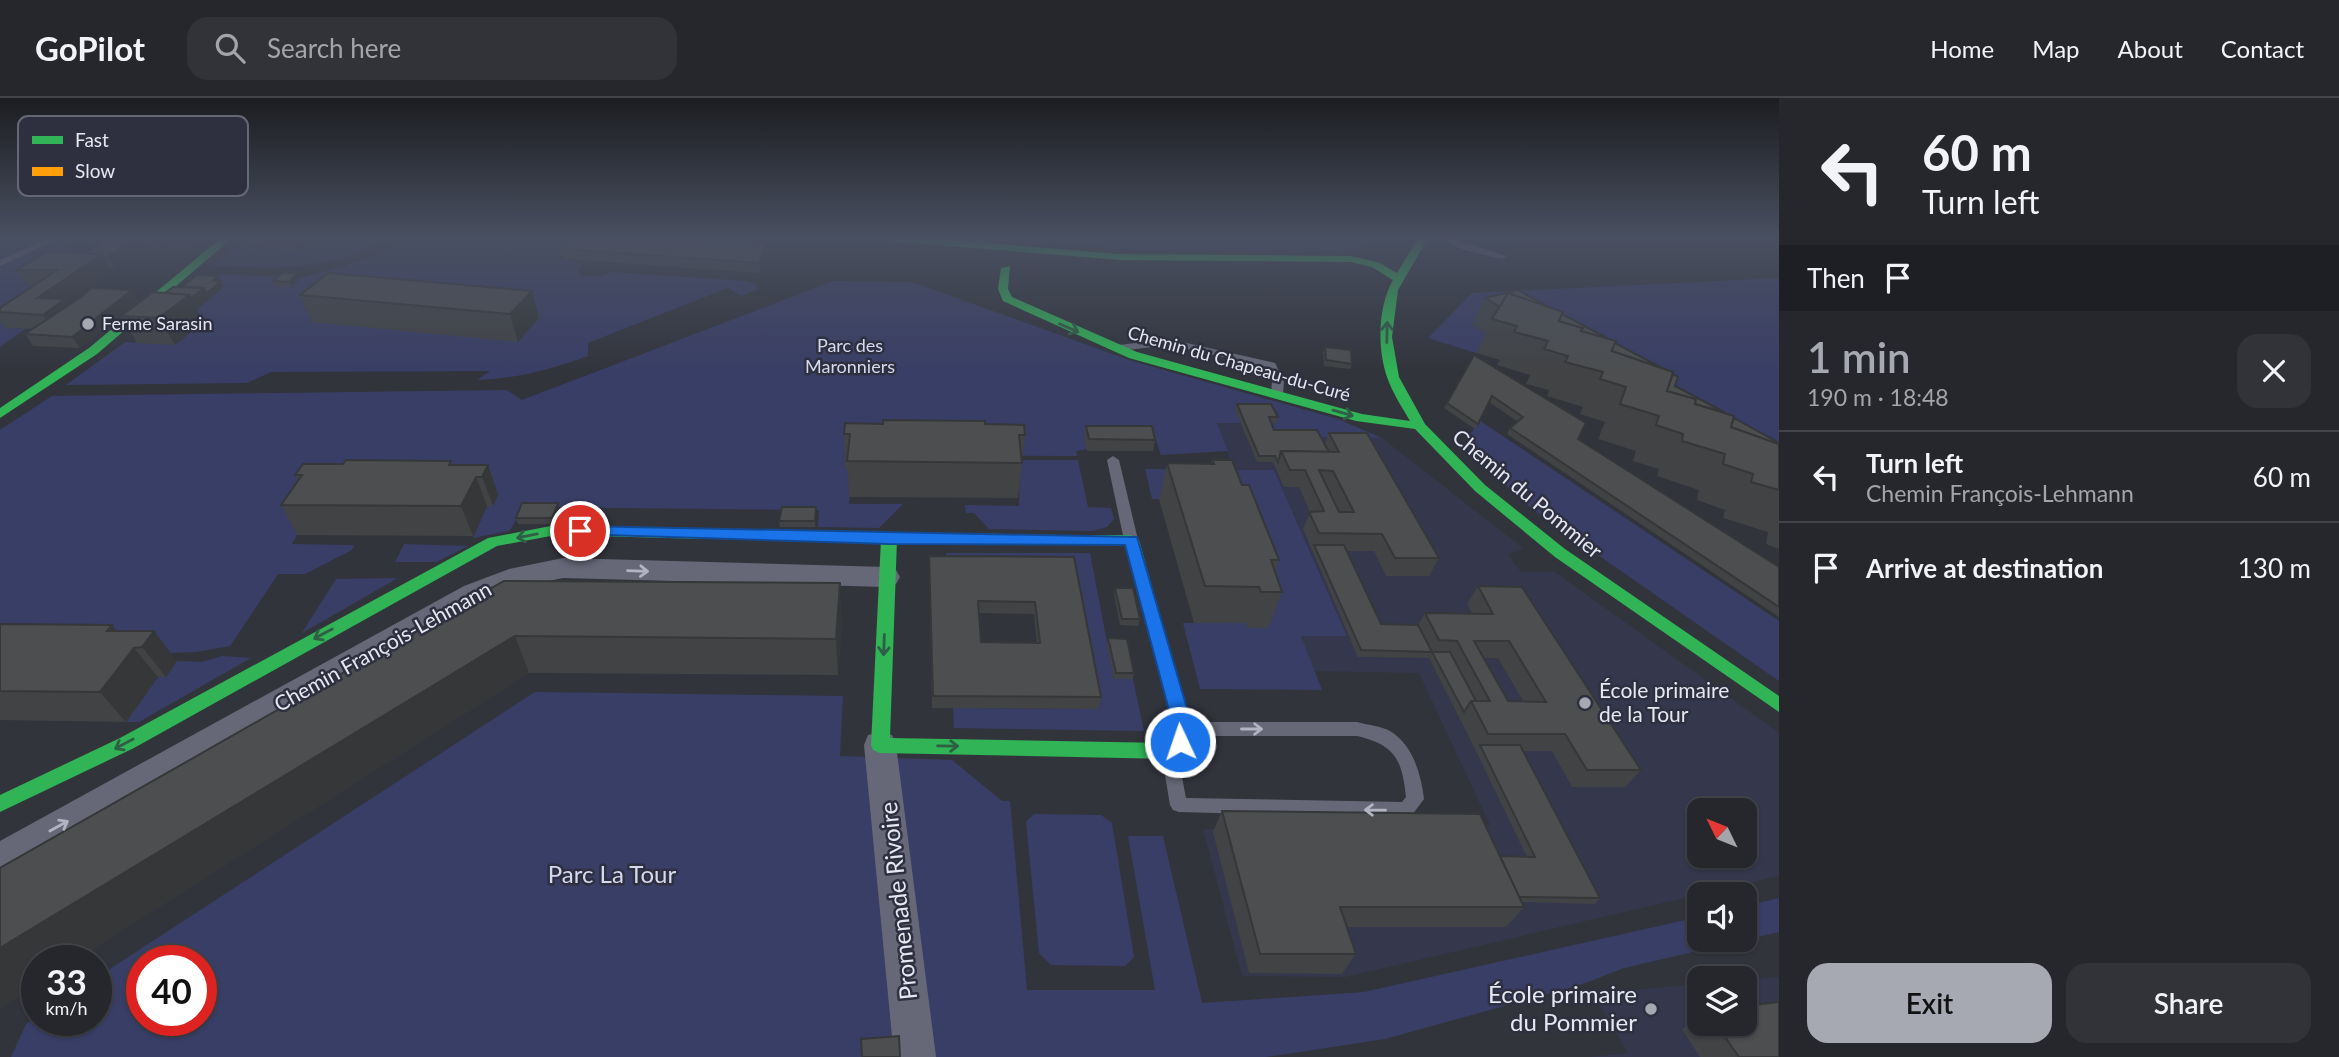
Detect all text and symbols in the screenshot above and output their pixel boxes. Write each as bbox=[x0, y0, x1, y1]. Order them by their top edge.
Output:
search box bbox=[187, 17, 677, 80]
text: GoPilot bbox=[35, 28, 145, 68]
icon: search bbox=[211, 29, 249, 67]
text: Search here bbox=[267, 32, 401, 64]
text: Home bbox=[1930, 34, 1994, 63]
text: Map bbox=[2032, 34, 2080, 63]
text: About bbox=[2118, 34, 2183, 63]
text: Contact bbox=[2221, 34, 2304, 63]
legend bbox=[18, 116, 248, 196]
text: 60 m bbox=[1922, 123, 2032, 181]
icon: left bbox=[1807, 126, 1898, 217]
text: Fast bbox=[75, 128, 109, 151]
text: Slow bbox=[75, 159, 115, 182]
text: Turn left bbox=[1922, 182, 2039, 221]
icon: arrive bbox=[1879, 259, 1917, 297]
text: Then bbox=[1807, 262, 1865, 294]
place label: Ferme Sarasin bbox=[102, 312, 212, 334]
marker: Ferme Sarasin bbox=[80, 316, 96, 332]
street label: Chemin du Chapeau-du-Curé bbox=[1125, 321, 1353, 405]
one-way arrow bbox=[1380, 321, 1394, 344]
one-way arrow bbox=[1058, 322, 1079, 335]
text: 1 min bbox=[1807, 332, 1911, 382]
park label: Parc des Maronniers bbox=[805, 334, 895, 377]
button: close bbox=[2237, 334, 2311, 408]
text: 190 m · 18:48 bbox=[1807, 383, 1949, 411]
one-way arrow bbox=[1332, 408, 1354, 421]
street label: Chemin du Pommier bbox=[1448, 423, 1608, 563]
text: Turn left bbox=[1866, 447, 1963, 479]
icon: left bbox=[1807, 458, 1845, 496]
text: 60 m bbox=[2253, 461, 2311, 493]
text: Chemin François-Lehmann bbox=[1866, 479, 2134, 507]
pin bbox=[550, 501, 610, 561]
icon: arrive bbox=[561, 512, 599, 550]
one-way arrow bbox=[516, 530, 539, 543]
icon: arrive bbox=[1807, 549, 1845, 587]
text: Arrive at destination bbox=[1866, 552, 2103, 584]
text: 130 m bbox=[2238, 552, 2311, 584]
one-way arrow bbox=[627, 564, 650, 577]
street label: Chemin François-Lehmann bbox=[269, 575, 495, 716]
one-way arrow bbox=[313, 627, 334, 641]
one-way arrow bbox=[877, 633, 890, 656]
place label: École primaire de la Tour bbox=[1599, 677, 1729, 726]
marker: École primaire de la Tour bbox=[1577, 695, 1593, 711]
position arrow bbox=[1143, 705, 1217, 779]
one-way arrow bbox=[1240, 722, 1263, 736]
one-way arrow bbox=[114, 738, 135, 751]
one-way arrow bbox=[936, 740, 959, 753]
north arrow bbox=[1687, 798, 1757, 868]
map controls bbox=[1687, 798, 1757, 1036]
street label: Promenade Rivoire bbox=[873, 801, 922, 1002]
one-way arrow bbox=[1363, 803, 1386, 816]
one-way arrow bbox=[49, 819, 69, 833]
park label: Parc La Tour bbox=[548, 859, 676, 888]
button: sound bbox=[1687, 882, 1757, 952]
speed limit sign: 40 bbox=[126, 945, 217, 1036]
text: 33 bbox=[46, 960, 87, 1002]
button: Exit bbox=[1807, 963, 2052, 1043]
button: Share bbox=[2066, 963, 2311, 1043]
button: layers bbox=[1687, 966, 1757, 1036]
place label: École primaire du Pommier bbox=[1488, 979, 1637, 1036]
text: km/h bbox=[45, 997, 88, 1019]
marker: École primaire du Pommier bbox=[1643, 1001, 1659, 1017]

